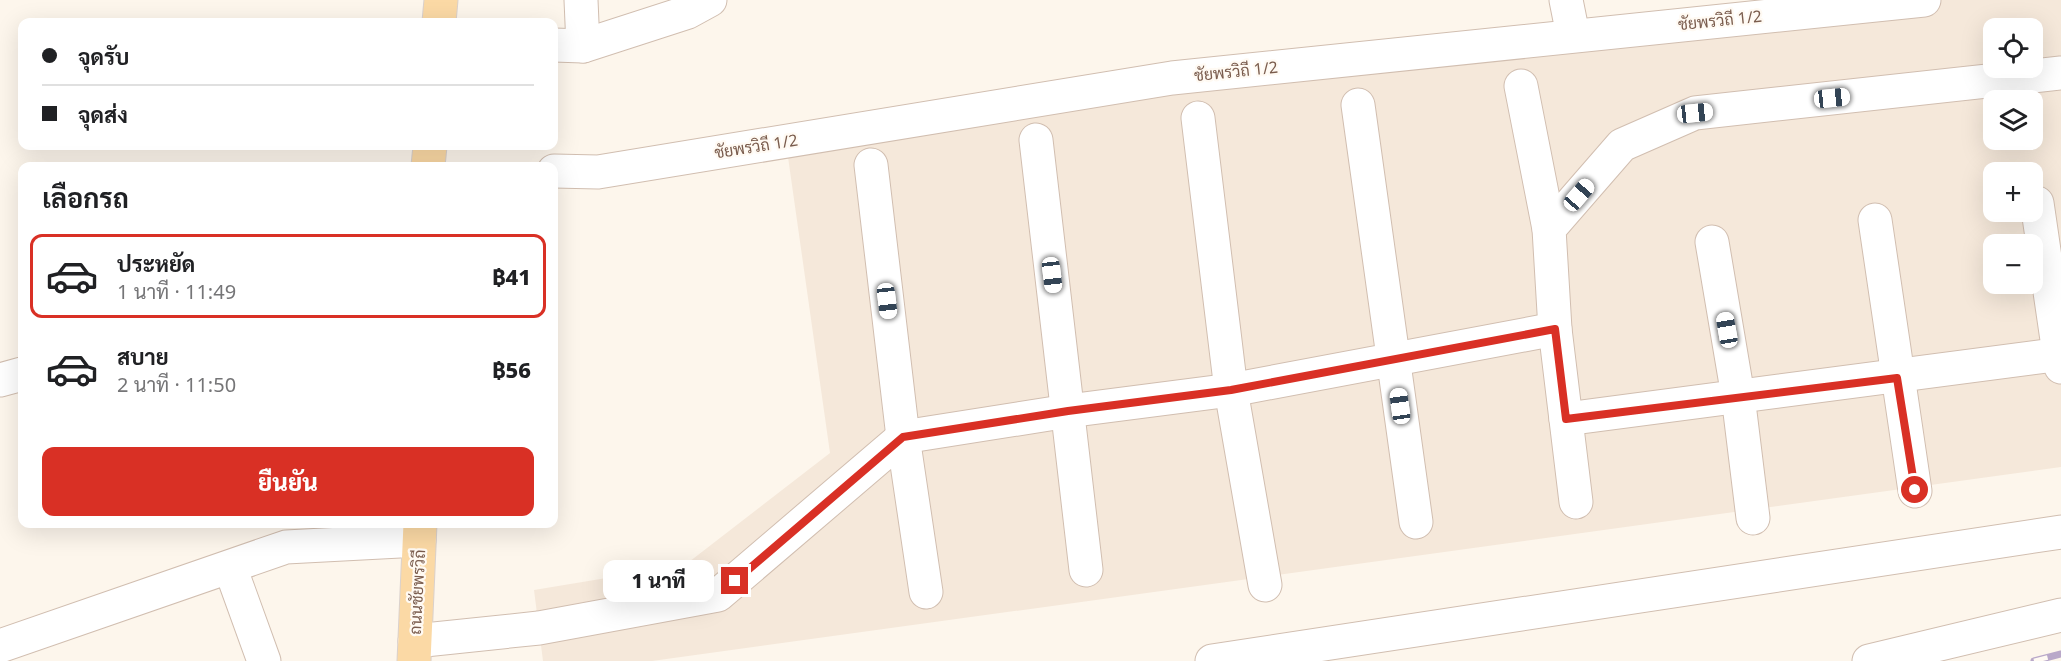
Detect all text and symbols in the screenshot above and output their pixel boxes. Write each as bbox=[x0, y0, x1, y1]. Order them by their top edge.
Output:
street label: ชัยพรวิถี 1/2 bbox=[1677, 5, 1763, 35]
map controls bbox=[1983, 18, 2043, 294]
button: locate bbox=[1983, 18, 2043, 78]
text: จุดรับ bbox=[78, 41, 129, 71]
street label: ชัยพรวิถี 1/2 bbox=[1193, 56, 1279, 86]
car bbox=[1813, 87, 1851, 109]
button: layers bbox=[1983, 90, 2043, 150]
text: จุดส่ง bbox=[78, 99, 128, 129]
car bbox=[1676, 102, 1714, 124]
street label: ชัยพรวิถี 1/2 bbox=[713, 129, 799, 163]
button: + bbox=[1983, 162, 2043, 222]
car bbox=[1560, 176, 1598, 214]
text: เลือกรถ bbox=[42, 179, 129, 216]
button: − bbox=[1983, 234, 2043, 294]
text: ประหยัด bbox=[117, 248, 195, 278]
icon: car bbox=[45, 249, 99, 303]
car bbox=[1041, 256, 1063, 294]
text: ฿41 bbox=[492, 261, 531, 291]
text: 1 นาที · 11:49 bbox=[117, 278, 236, 305]
car bbox=[876, 282, 898, 320]
car bbox=[1715, 311, 1739, 349]
text: สบาย bbox=[117, 341, 169, 371]
icon: car bbox=[45, 342, 99, 396]
text: ฿56 bbox=[492, 354, 531, 384]
text: 2 นาที · 11:50 bbox=[117, 371, 236, 398]
car bbox=[1389, 387, 1411, 425]
button: ยืนยัน bbox=[42, 447, 534, 516]
route start bbox=[1901, 476, 1928, 503]
street label: ถนนชัยพรวิถี bbox=[404, 549, 430, 635]
callout: 1 นาที bbox=[603, 560, 714, 602]
text: 1 นาที bbox=[632, 567, 685, 594]
route end bbox=[721, 567, 748, 594]

